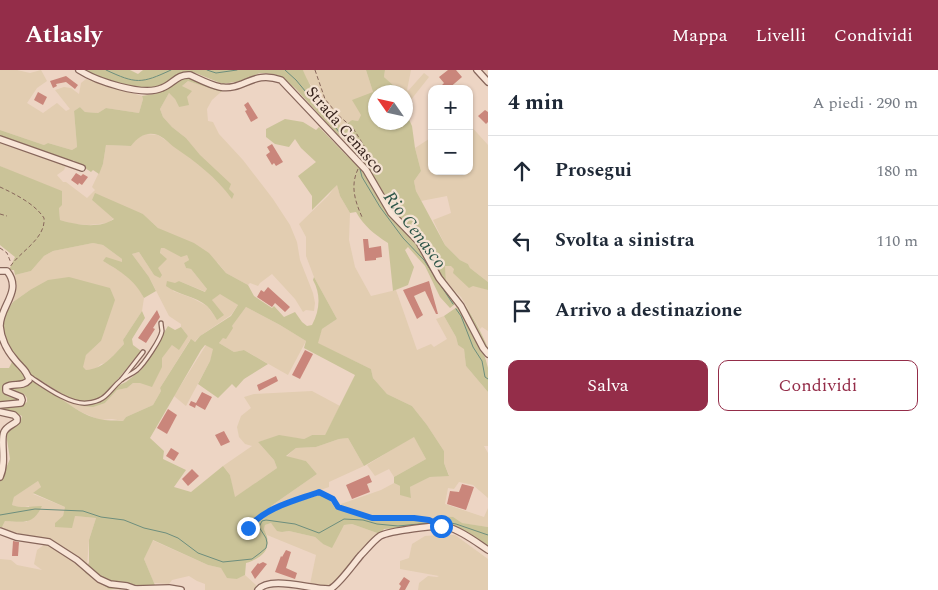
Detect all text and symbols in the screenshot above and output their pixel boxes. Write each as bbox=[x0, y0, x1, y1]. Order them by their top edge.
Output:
text: Atlasly bbox=[25, 17, 102, 53]
text: Mappa bbox=[672, 22, 727, 49]
text: Livelli bbox=[755, 22, 806, 49]
text: Condividi bbox=[834, 22, 913, 49]
street label: Strada Cenasco bbox=[300, 81, 390, 179]
north arrow bbox=[368, 85, 413, 130]
map controls bbox=[428, 85, 473, 175]
button: + bbox=[428, 85, 473, 130]
text: 4 min bbox=[508, 87, 564, 119]
text: A piedi · 290 m bbox=[812, 91, 918, 115]
button: − bbox=[428, 130, 473, 175]
text: Prosegui bbox=[555, 156, 632, 185]
icon: ahead bbox=[508, 157, 536, 185]
text: 180 m bbox=[876, 159, 918, 183]
water label: Rio Cenasco bbox=[377, 185, 453, 275]
text: Svolta a sinistra bbox=[555, 226, 695, 255]
icon: left bbox=[508, 227, 536, 255]
text: 110 m bbox=[876, 229, 918, 253]
text: Arrivo a destinazione bbox=[555, 296, 742, 325]
icon: arrive bbox=[508, 297, 536, 325]
button: Salva bbox=[508, 360, 708, 411]
button: Condividi bbox=[718, 360, 918, 411]
route start bbox=[430, 515, 453, 538]
route end bbox=[237, 517, 260, 540]

